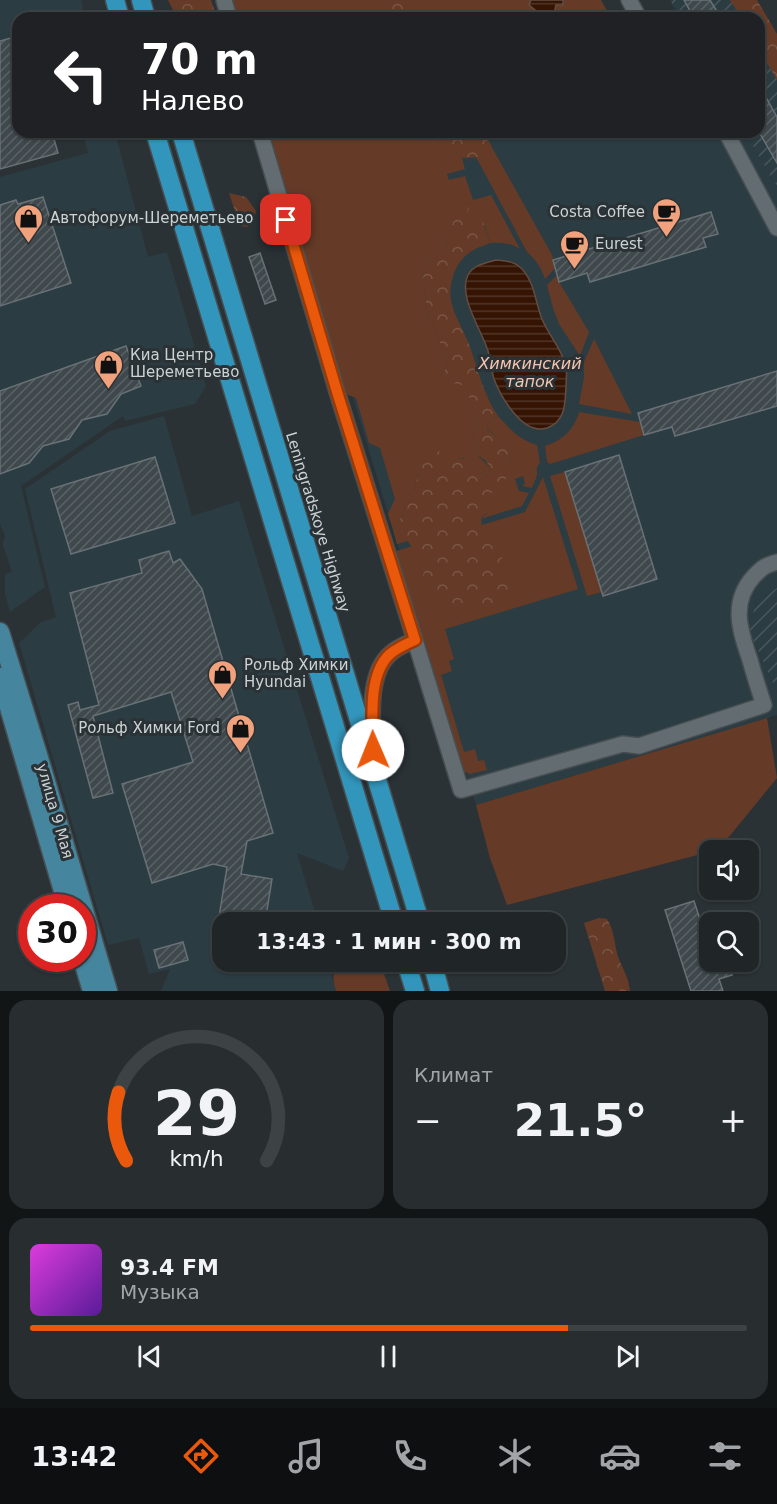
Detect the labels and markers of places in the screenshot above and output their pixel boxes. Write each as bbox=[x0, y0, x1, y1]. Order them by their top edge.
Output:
pin bbox=[260, 194, 311, 245]
cafe icon: Costa Coffee bbox=[650, 196, 682, 238]
shop icon: Автофорум-Шереметьево bbox=[13, 202, 45, 244]
place label: Costa Coffee bbox=[549, 203, 645, 221]
place label: Автофорум-Шереметьево bbox=[50, 209, 254, 227]
cafe icon: Eurest bbox=[558, 228, 590, 270]
place label: Eurest bbox=[595, 235, 643, 253]
place label: Киа Центр Шереметьево bbox=[130, 346, 239, 381]
shop icon: Киа Центр Шереметьево bbox=[93, 348, 125, 390]
place label: Рольф Химки Hyundai bbox=[244, 656, 348, 691]
shop icon: Рольф Химки Hyundai bbox=[207, 658, 239, 700]
shop icon: Рольф Химки Ford bbox=[225, 712, 257, 754]
place label: Рольф Химки Ford bbox=[78, 719, 220, 737]

